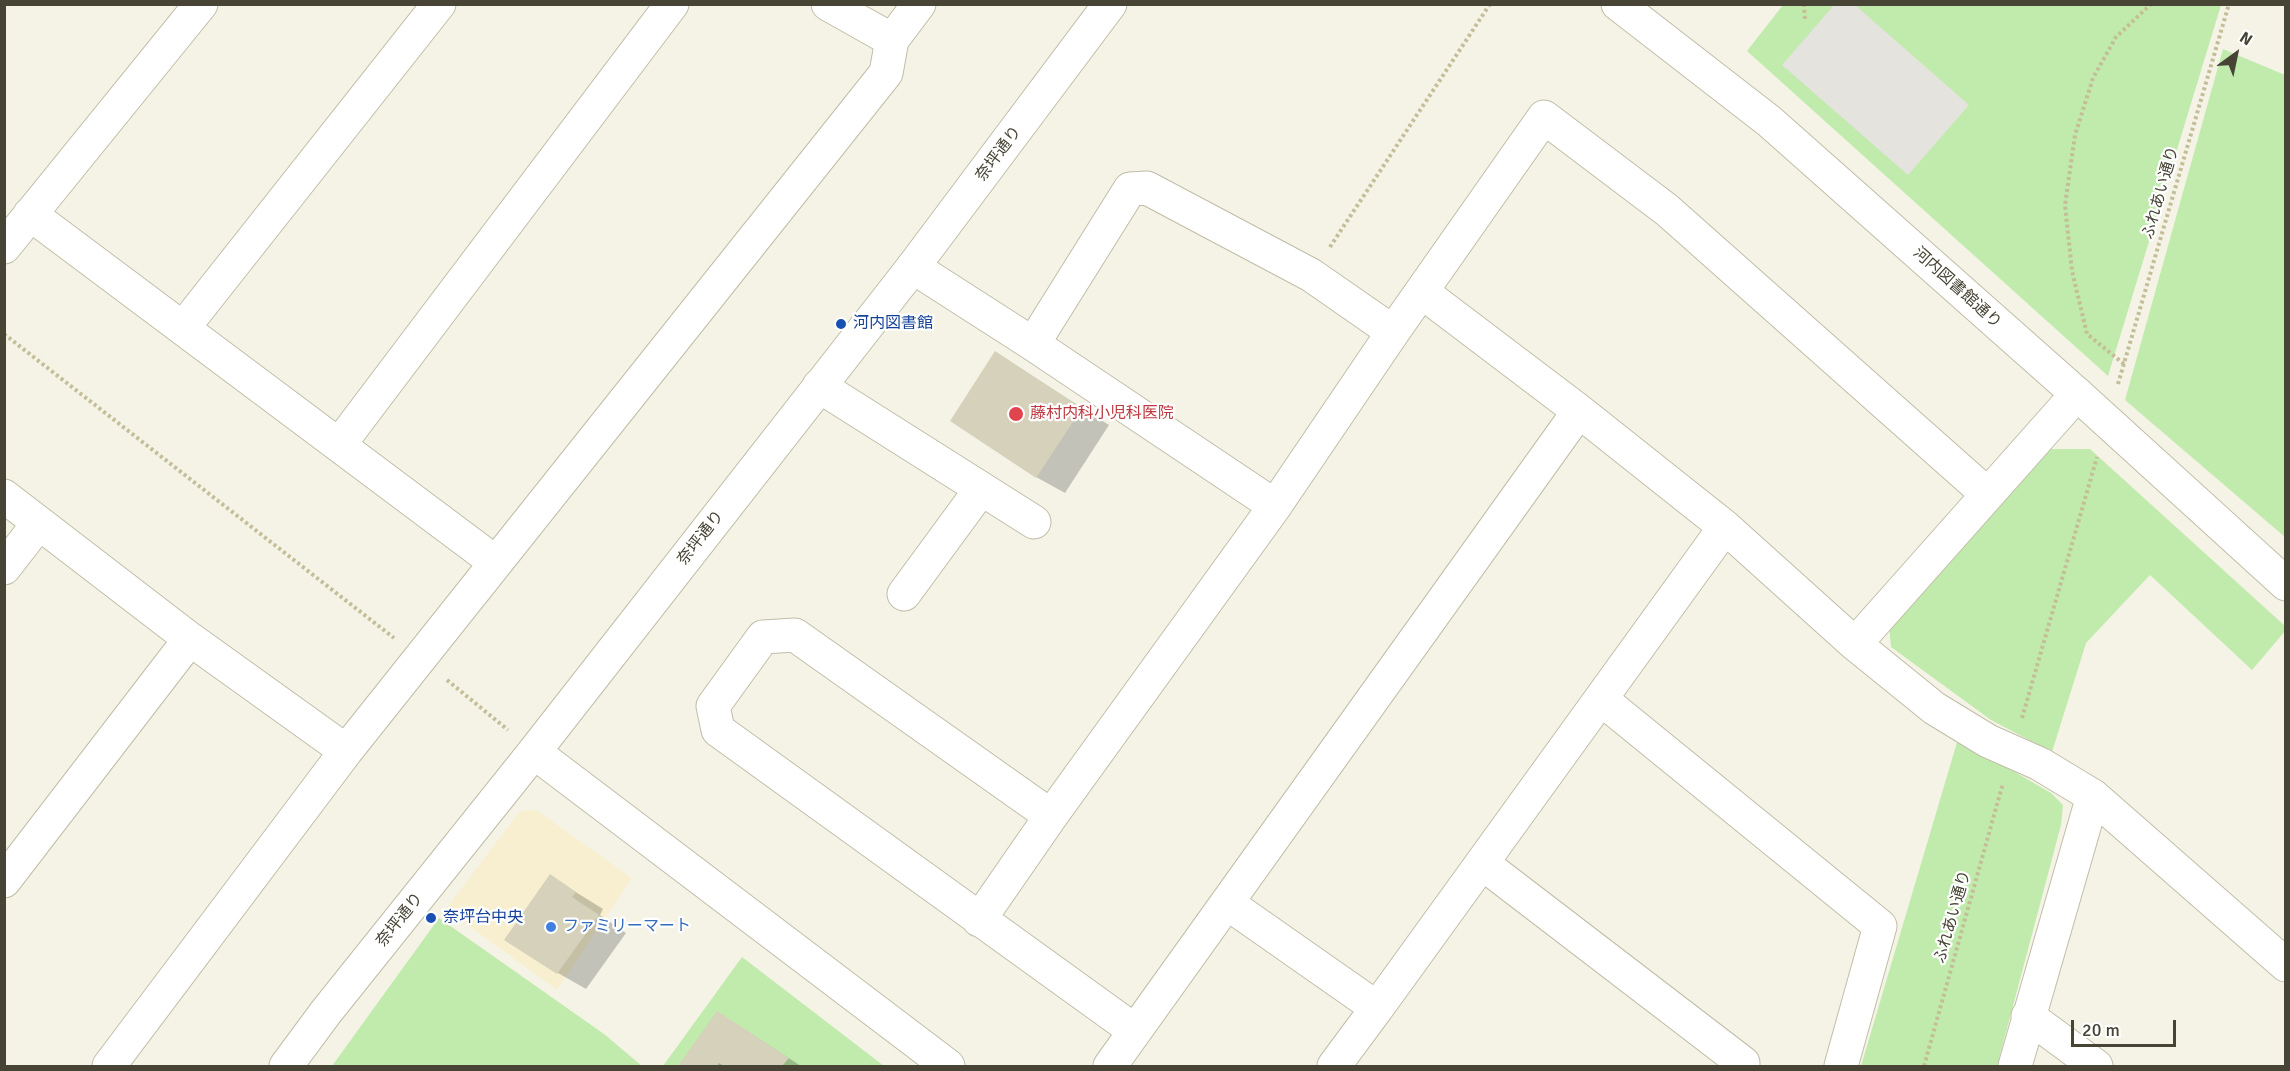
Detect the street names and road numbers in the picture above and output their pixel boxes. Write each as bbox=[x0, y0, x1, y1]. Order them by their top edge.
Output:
street label: 奈坪通り bbox=[972, 123, 1026, 185]
street label: ふれあい通り bbox=[2139, 144, 2183, 242]
street label: 河内図書館通り bbox=[1909, 243, 2005, 333]
street label: 奈坪通り bbox=[674, 507, 728, 569]
street label: ふれあい通り bbox=[1931, 868, 1975, 966]
street label: 奈坪通り bbox=[372, 889, 428, 951]

